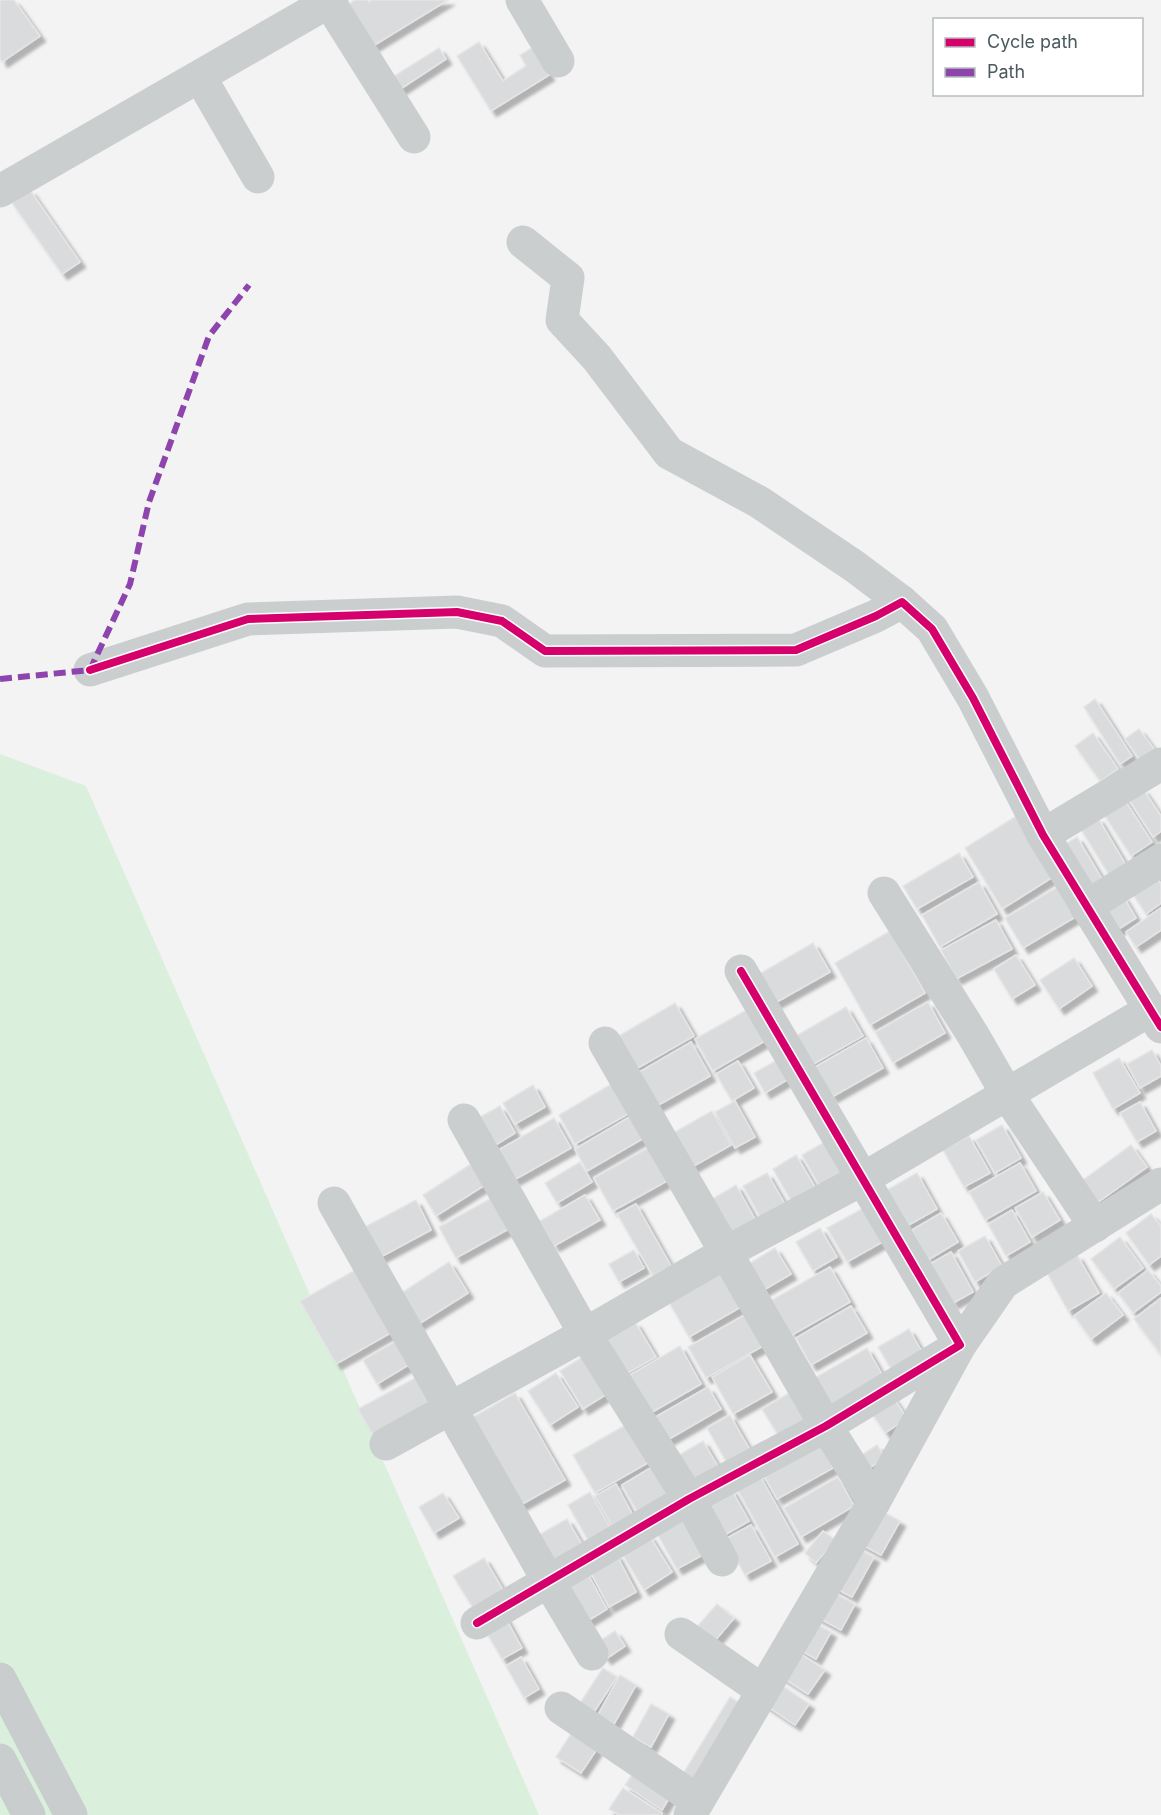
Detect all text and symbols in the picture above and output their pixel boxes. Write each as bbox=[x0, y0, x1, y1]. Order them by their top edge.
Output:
legend bbox=[933, 18, 1143, 96]
text: Cycle path bbox=[987, 31, 1078, 52]
text: Path bbox=[987, 61, 1025, 82]

